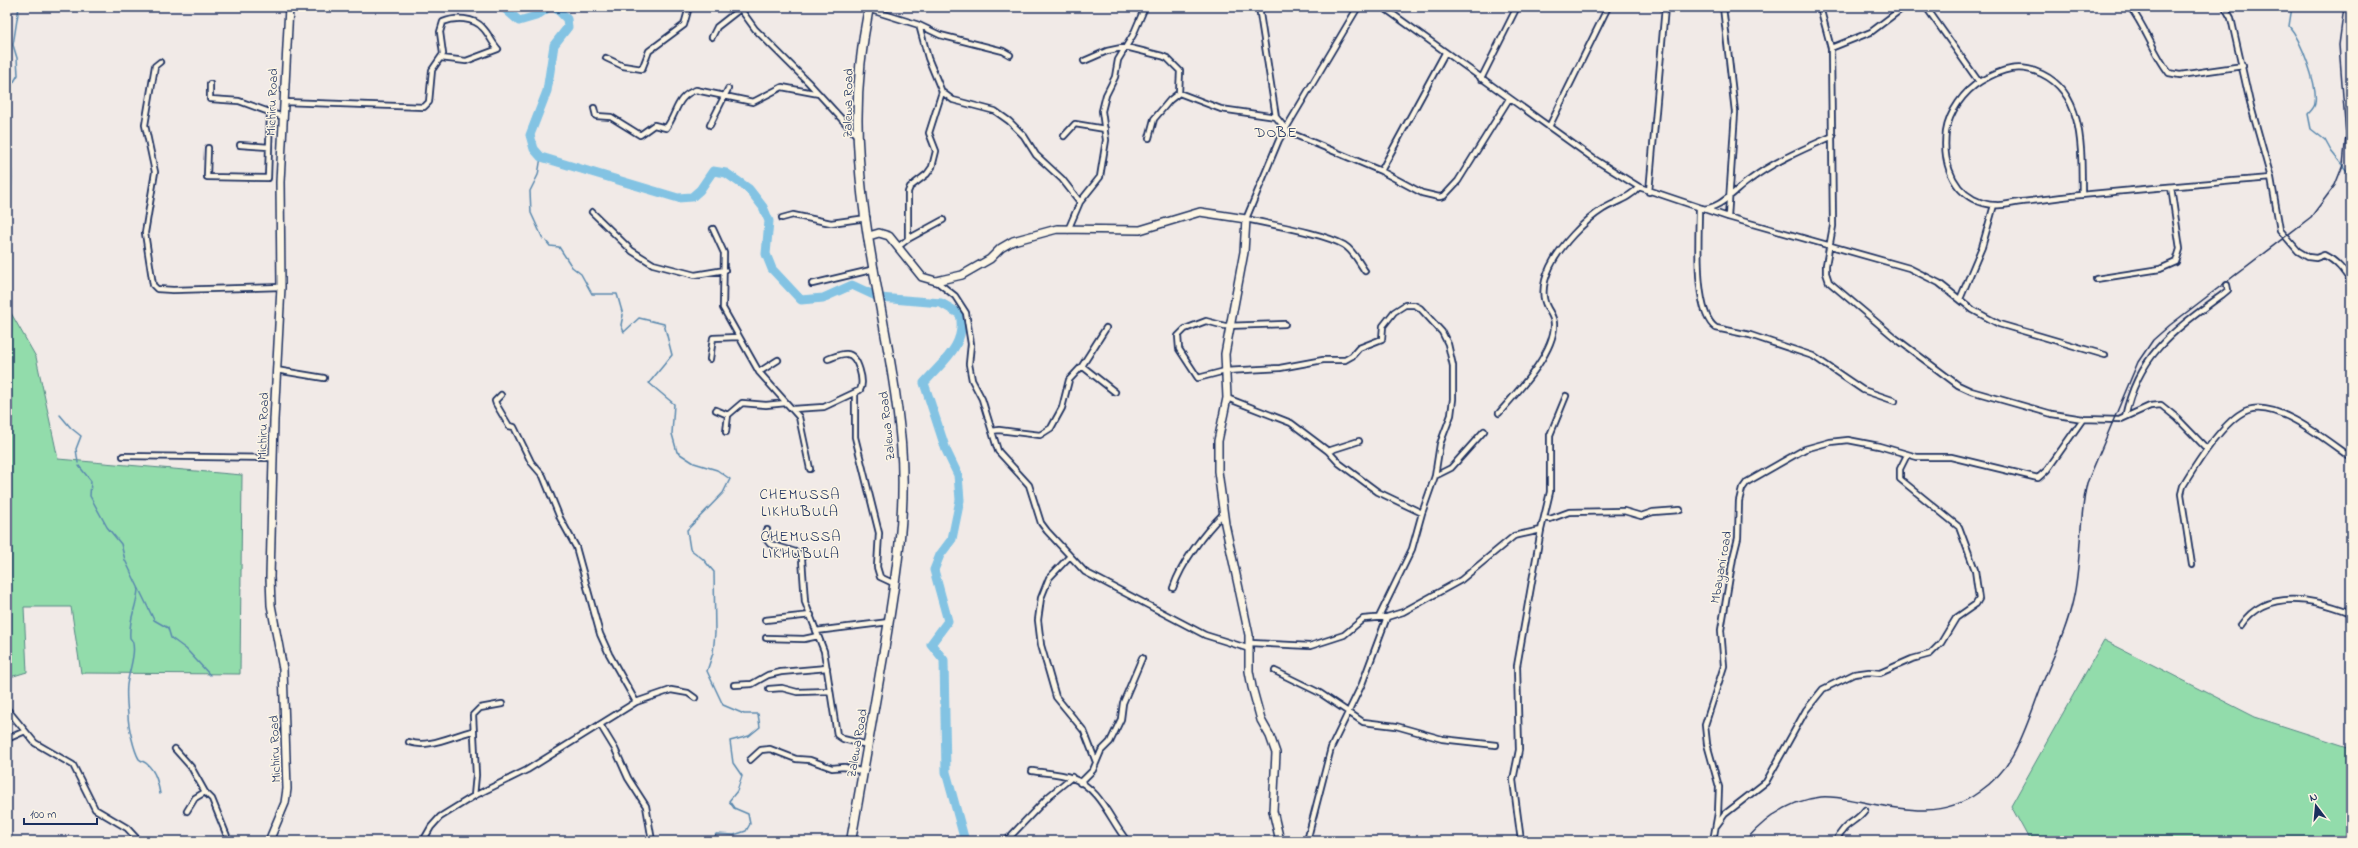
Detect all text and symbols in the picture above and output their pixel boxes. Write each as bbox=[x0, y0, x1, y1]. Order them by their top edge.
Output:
street label: Michiru Road bbox=[262, 67, 283, 136]
street label: Zalewa Road bbox=[838, 67, 859, 138]
district label: DOBE bbox=[1253, 122, 1298, 144]
street label: Zalewa Road bbox=[874, 390, 901, 461]
street label: Michiru Road bbox=[253, 391, 274, 460]
district label: CHEMUSSA LIKHUBULA bbox=[759, 484, 841, 523]
district label: CHEMUSSA LIKHUBULA bbox=[760, 526, 842, 565]
street label: Mbayani road bbox=[1706, 529, 1738, 605]
street label: Zalewa Road bbox=[842, 707, 873, 779]
street label: Michiru Road bbox=[265, 714, 286, 783]
north arrow bbox=[2296, 786, 2336, 826]
text: N bbox=[2308, 789, 2319, 806]
scale bar bbox=[24, 800, 97, 826]
text: 100 m bbox=[30, 806, 57, 824]

